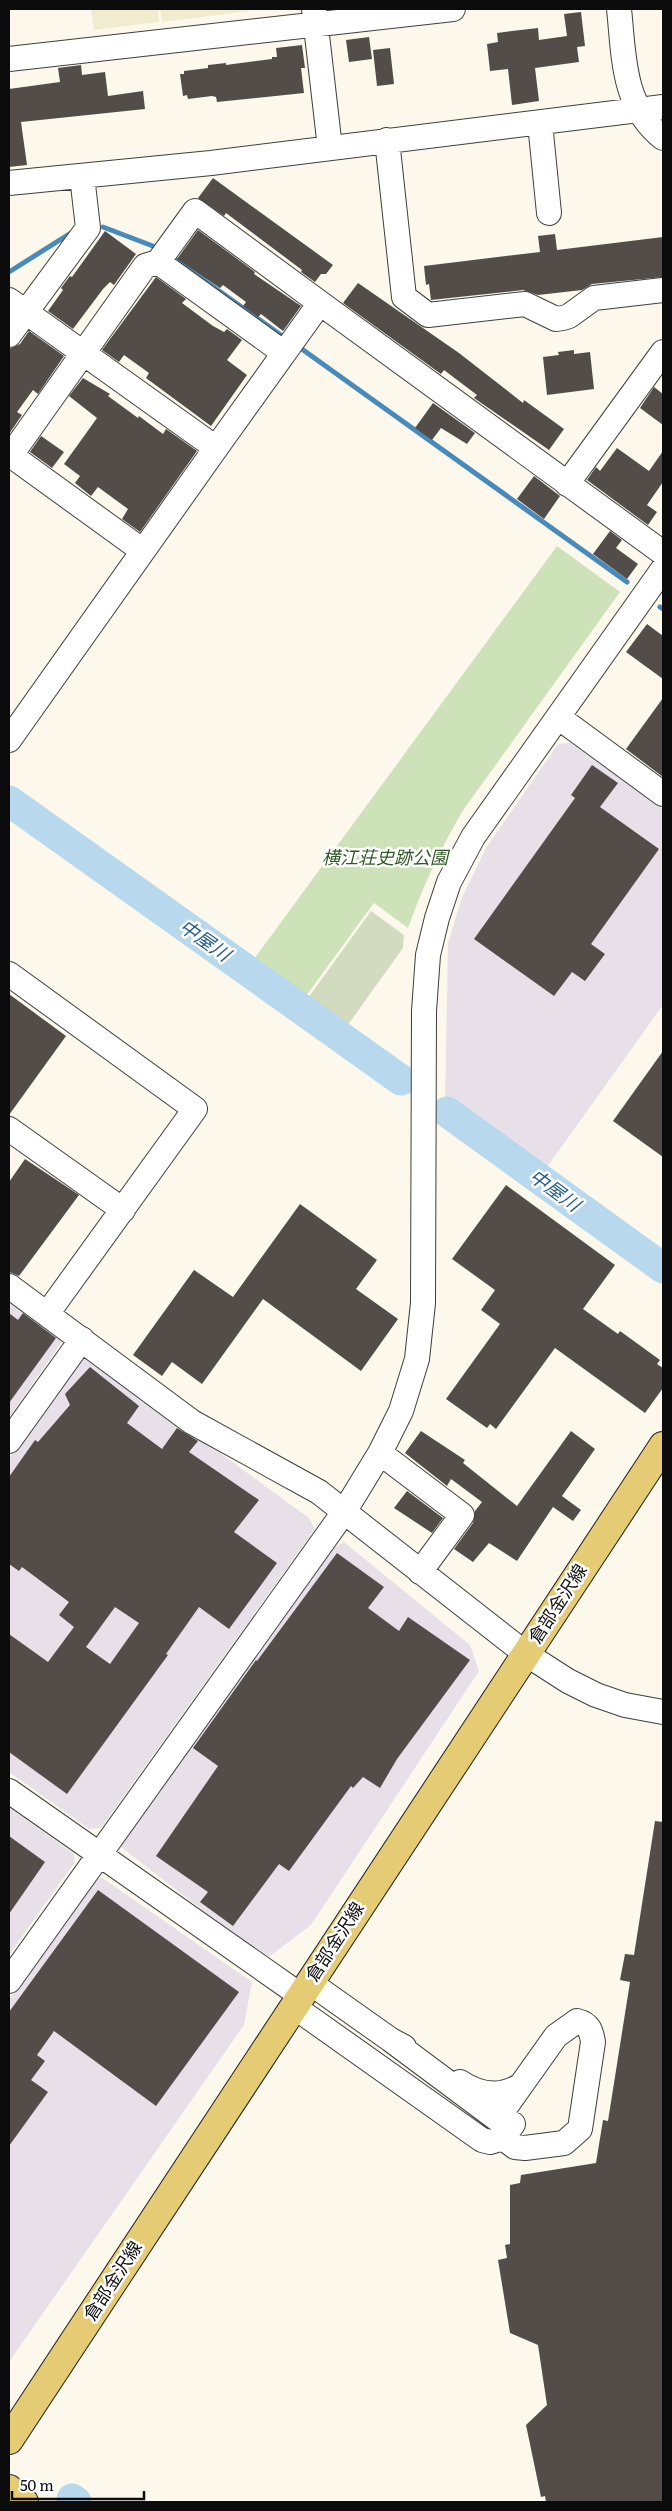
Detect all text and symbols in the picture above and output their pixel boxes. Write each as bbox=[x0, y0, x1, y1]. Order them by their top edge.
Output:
park label: 横江荘史跡公園 bbox=[322, 843, 451, 870]
water label: 中屋川 bbox=[174, 911, 239, 968]
water label: 中屋川 bbox=[524, 1161, 588, 1218]
street label: 倉部金沢線 bbox=[521, 1558, 593, 1648]
street label: 倉部金沢線 bbox=[298, 1896, 370, 1986]
street label: 倉部金沢線 bbox=[76, 2235, 148, 2325]
scale bar bbox=[12, 2468, 145, 2500]
text: 50 m bbox=[20, 2473, 54, 2496]

